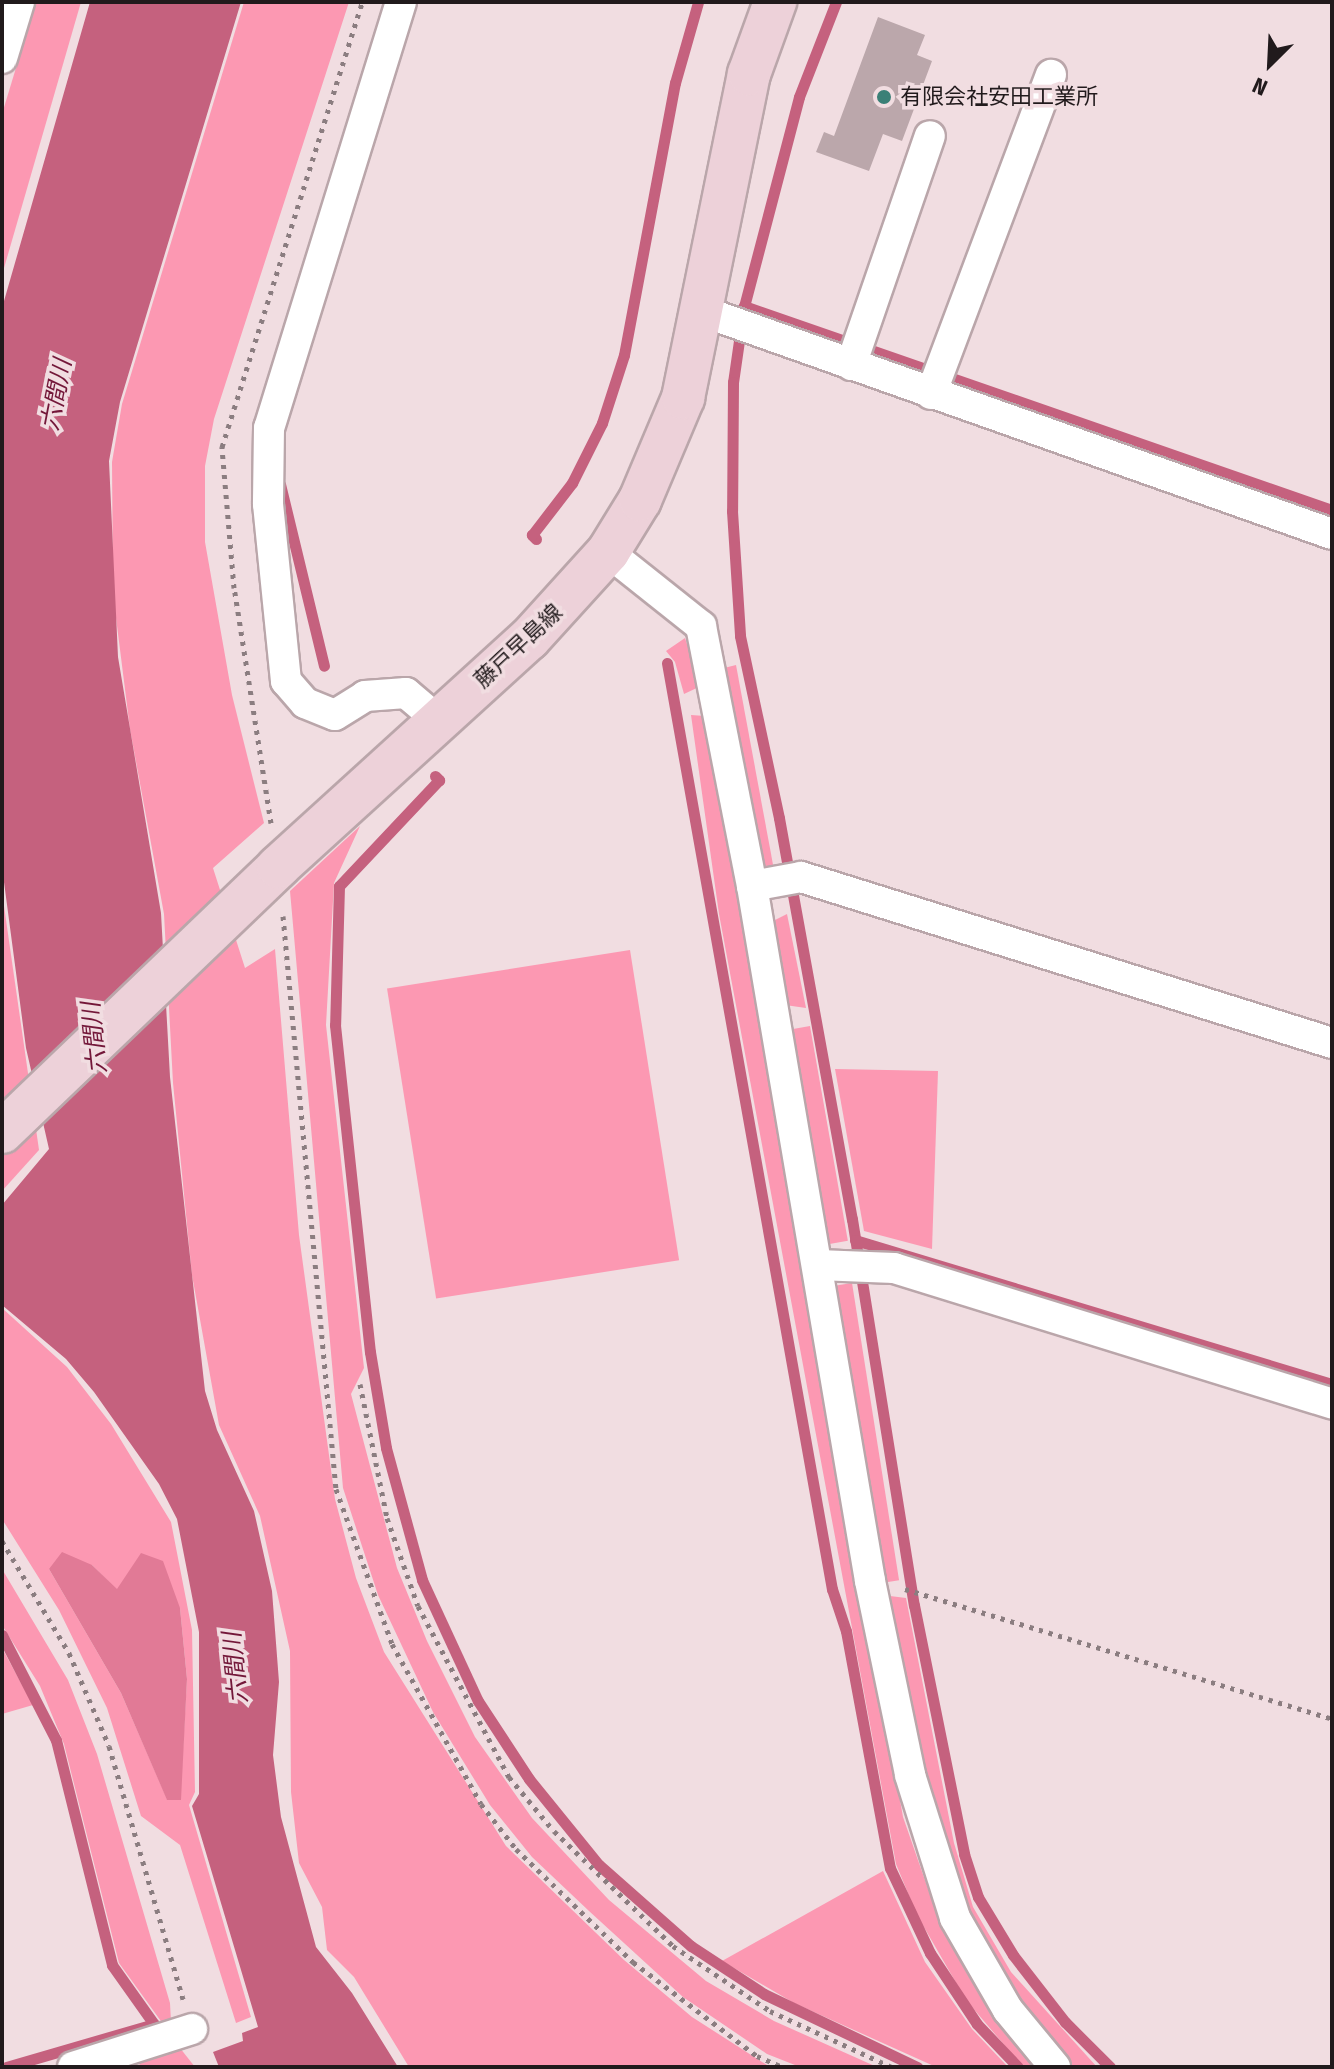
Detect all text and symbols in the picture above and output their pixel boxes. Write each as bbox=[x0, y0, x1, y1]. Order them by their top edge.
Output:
north arrow bbox=[1230, 24, 1310, 104]
text: N bbox=[1249, 71, 1272, 101]
place label: 有限会社安田工業所 bbox=[900, 84, 1098, 110]
marker: 有限会社安田工業所 bbox=[875, 88, 893, 106]
water label: 六間川 bbox=[36, 357, 78, 433]
street label: 藤戸早島線 bbox=[469, 599, 567, 693]
water label: 六間川 bbox=[77, 1001, 113, 1075]
water label: 六間川 bbox=[218, 1631, 254, 1705]

